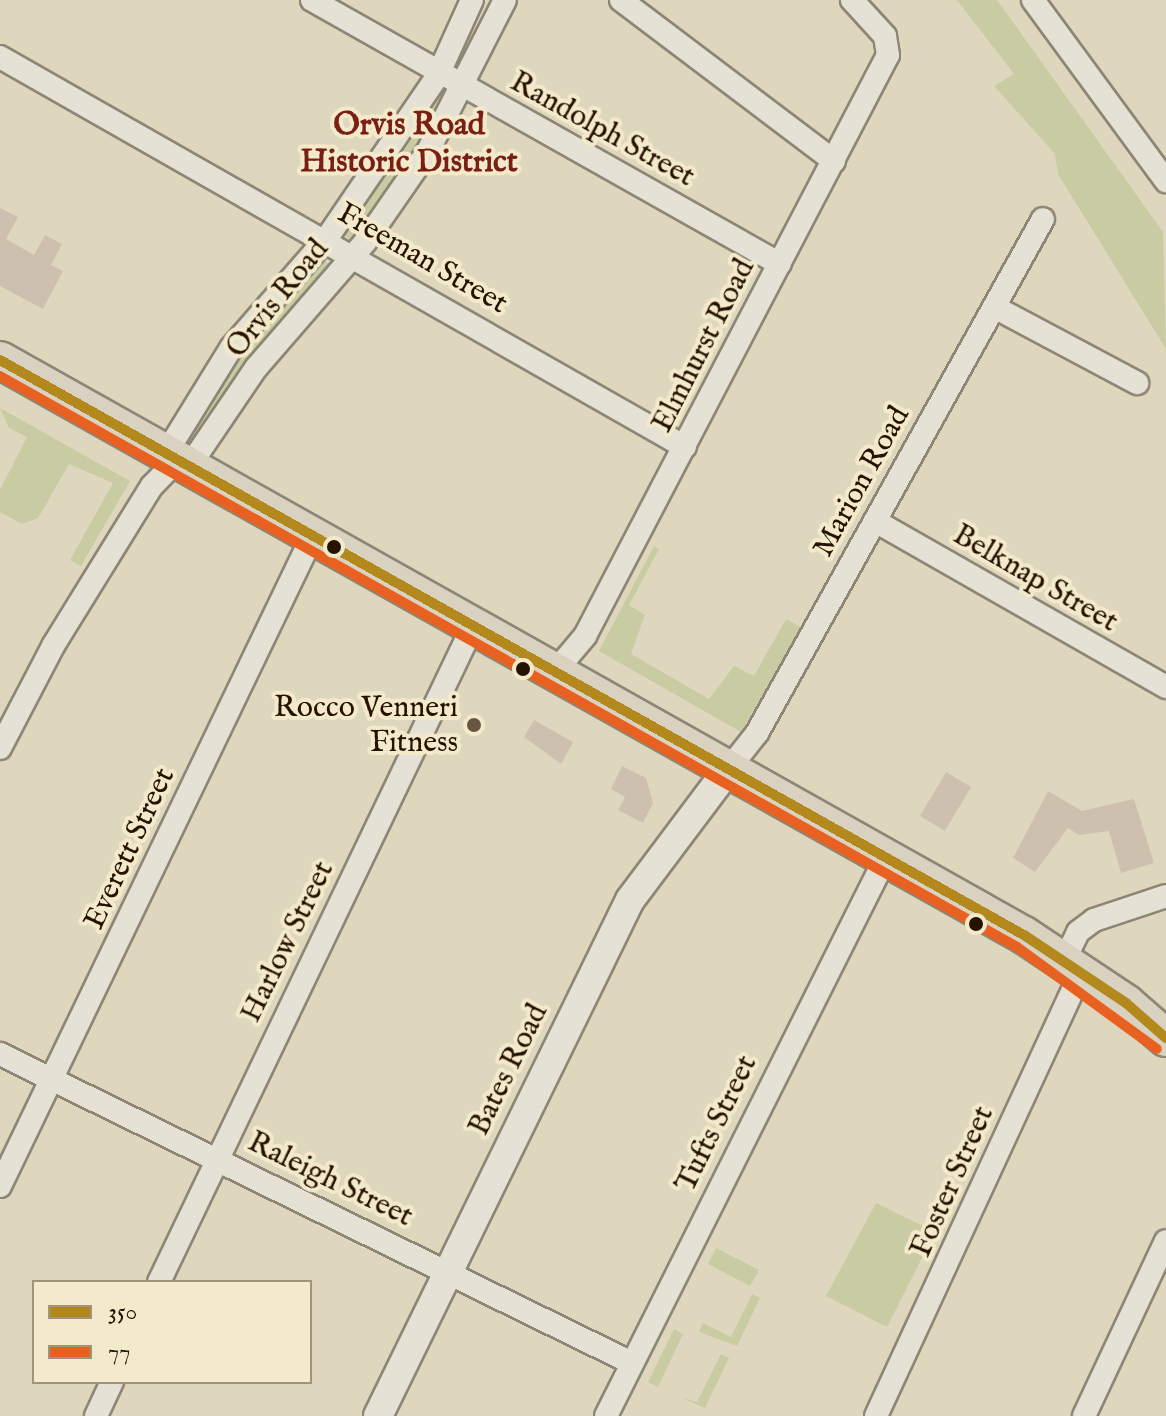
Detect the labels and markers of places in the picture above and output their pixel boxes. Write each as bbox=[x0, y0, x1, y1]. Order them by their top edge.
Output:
unlabelled marker bbox=[326, 539, 342, 555]
unlabelled marker bbox=[515, 661, 531, 677]
place label: Rocco Venneri Fitness bbox=[274, 690, 458, 760]
marker: Rocco Venneri Fitness bbox=[465, 716, 483, 734]
unlabelled marker bbox=[968, 916, 984, 932]

